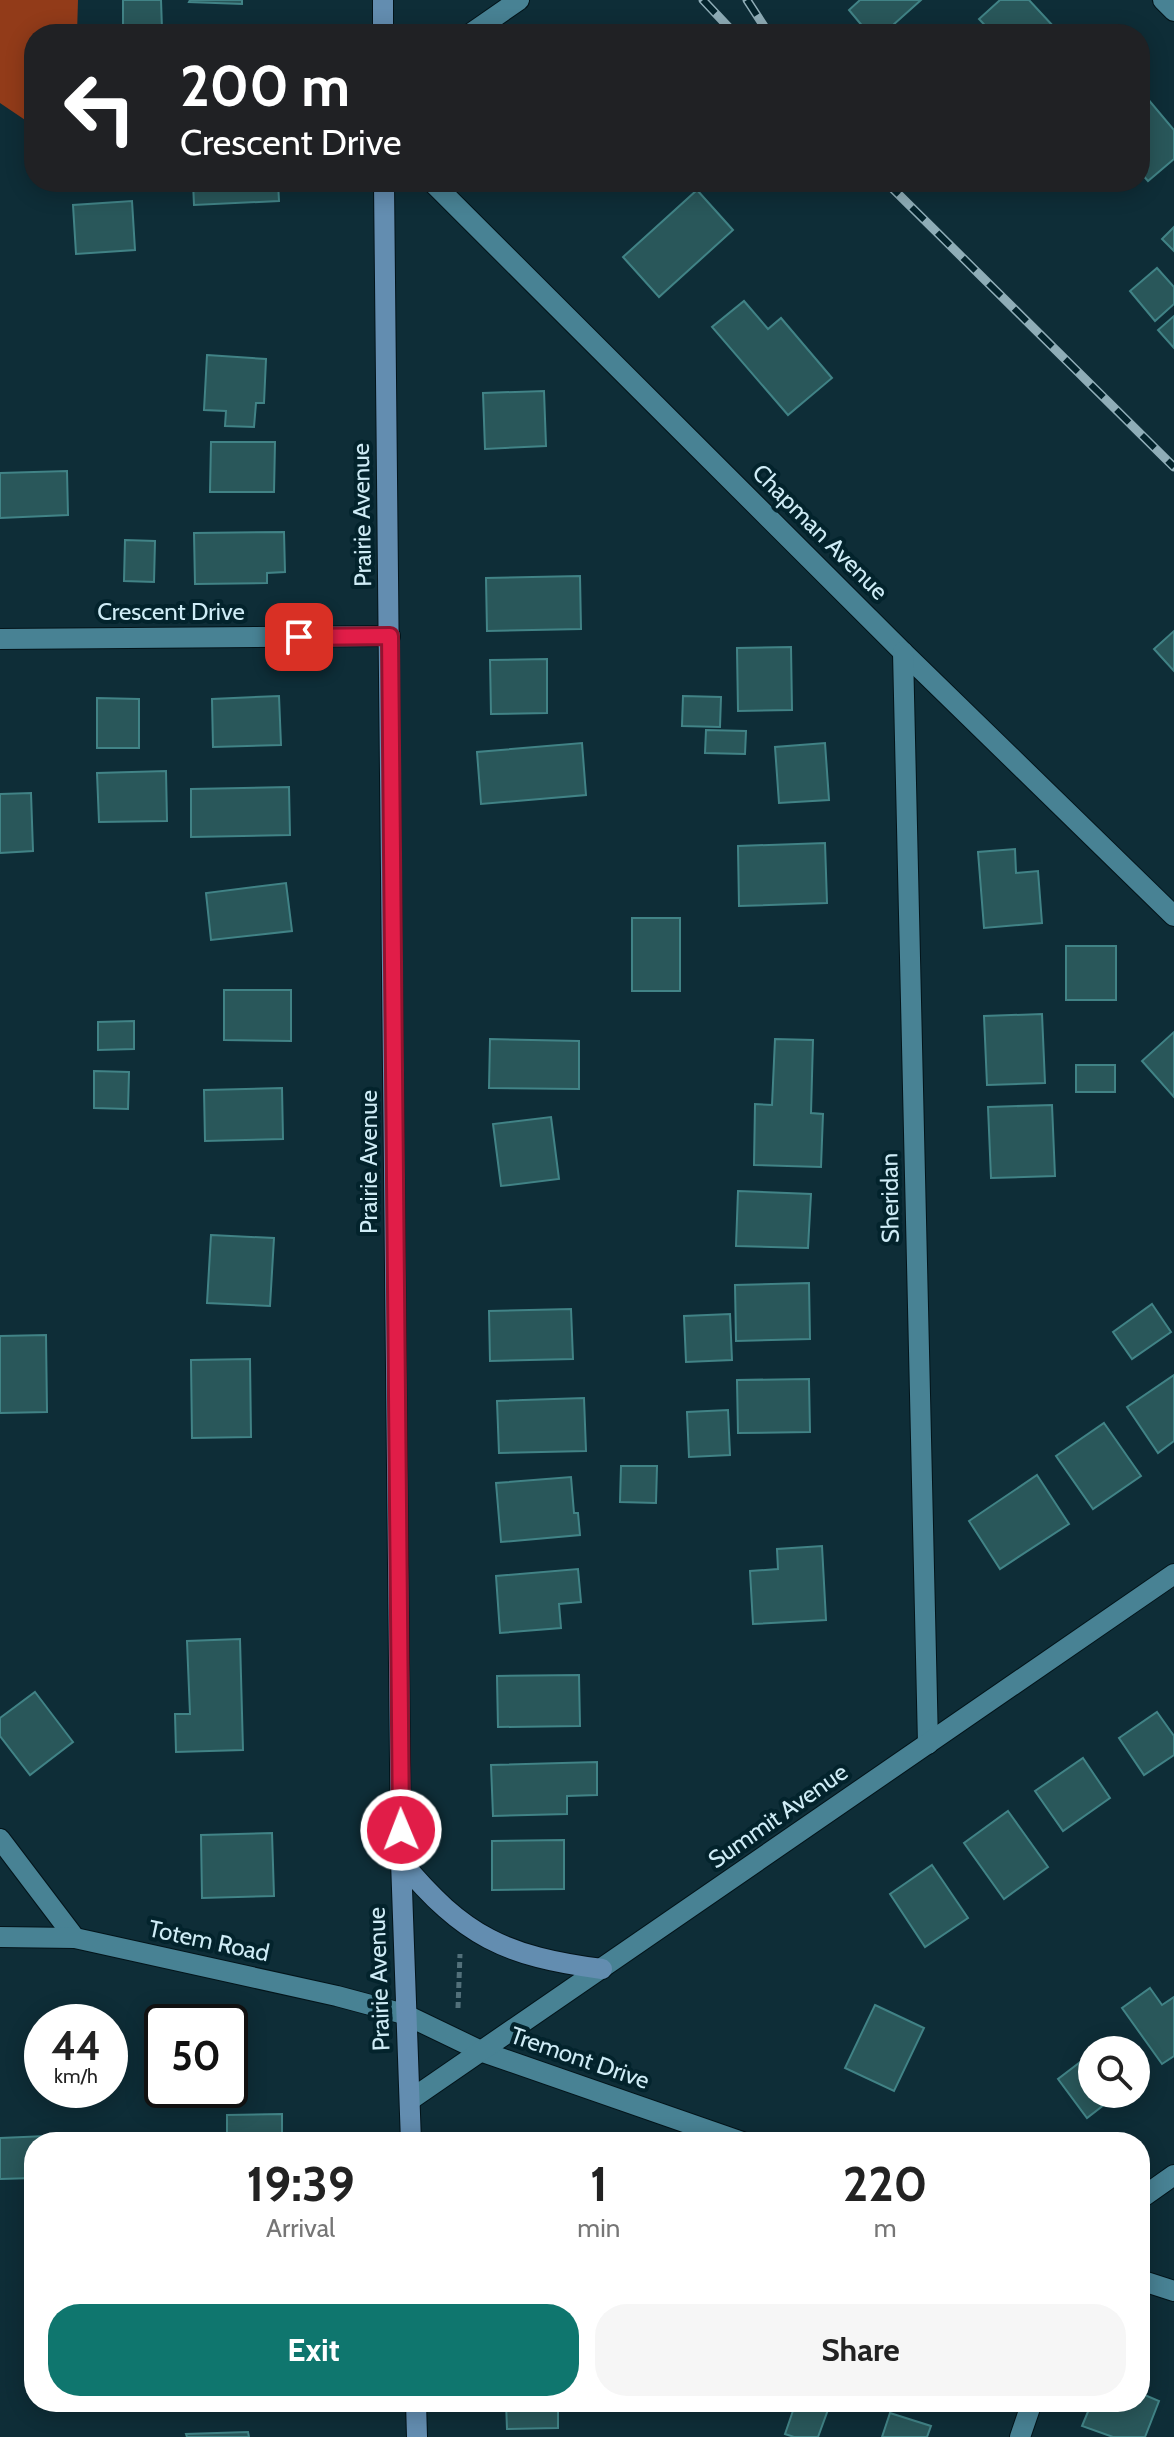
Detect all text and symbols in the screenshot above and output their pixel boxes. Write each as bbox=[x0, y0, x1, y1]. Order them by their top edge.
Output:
text: 200 m bbox=[180, 52, 350, 120]
icon: left bbox=[48, 56, 152, 160]
text: Crescent Drive bbox=[180, 120, 402, 164]
street label: Prairie Avenue bbox=[346, 443, 377, 587]
street label: Chapman Avenue bbox=[746, 458, 894, 606]
street label: Crescent Drive bbox=[97, 597, 245, 626]
pin bbox=[265, 603, 333, 671]
icon: arrive bbox=[277, 615, 321, 659]
street label: Prairie Avenue bbox=[354, 1090, 383, 1234]
street label: Sheridan bbox=[874, 1153, 905, 1243]
street label: Summit Avenue bbox=[703, 1757, 853, 1874]
position arrow bbox=[359, 1788, 443, 1872]
street label: Prairie Avenue bbox=[361, 1907, 396, 2051]
street label: Totem Road bbox=[146, 1914, 272, 1967]
speed limit sign: 50 bbox=[144, 2004, 248, 2108]
street label: Tremont Drive bbox=[507, 2020, 653, 2095]
text: 44 bbox=[51, 2021, 101, 2070]
map controls bbox=[1078, 2036, 1150, 2108]
button: search bbox=[1078, 2036, 1150, 2108]
text: km/h bbox=[54, 2064, 98, 2088]
text: 19:39 bbox=[247, 2155, 355, 2213]
text: 1 bbox=[590, 2155, 608, 2213]
text: 220 bbox=[843, 2155, 927, 2213]
text: Arrival bbox=[266, 2212, 335, 2244]
text: min bbox=[577, 2212, 620, 2244]
text: m bbox=[874, 2212, 896, 2244]
button: Exit bbox=[48, 2304, 579, 2396]
button: Share bbox=[595, 2304, 1126, 2396]

